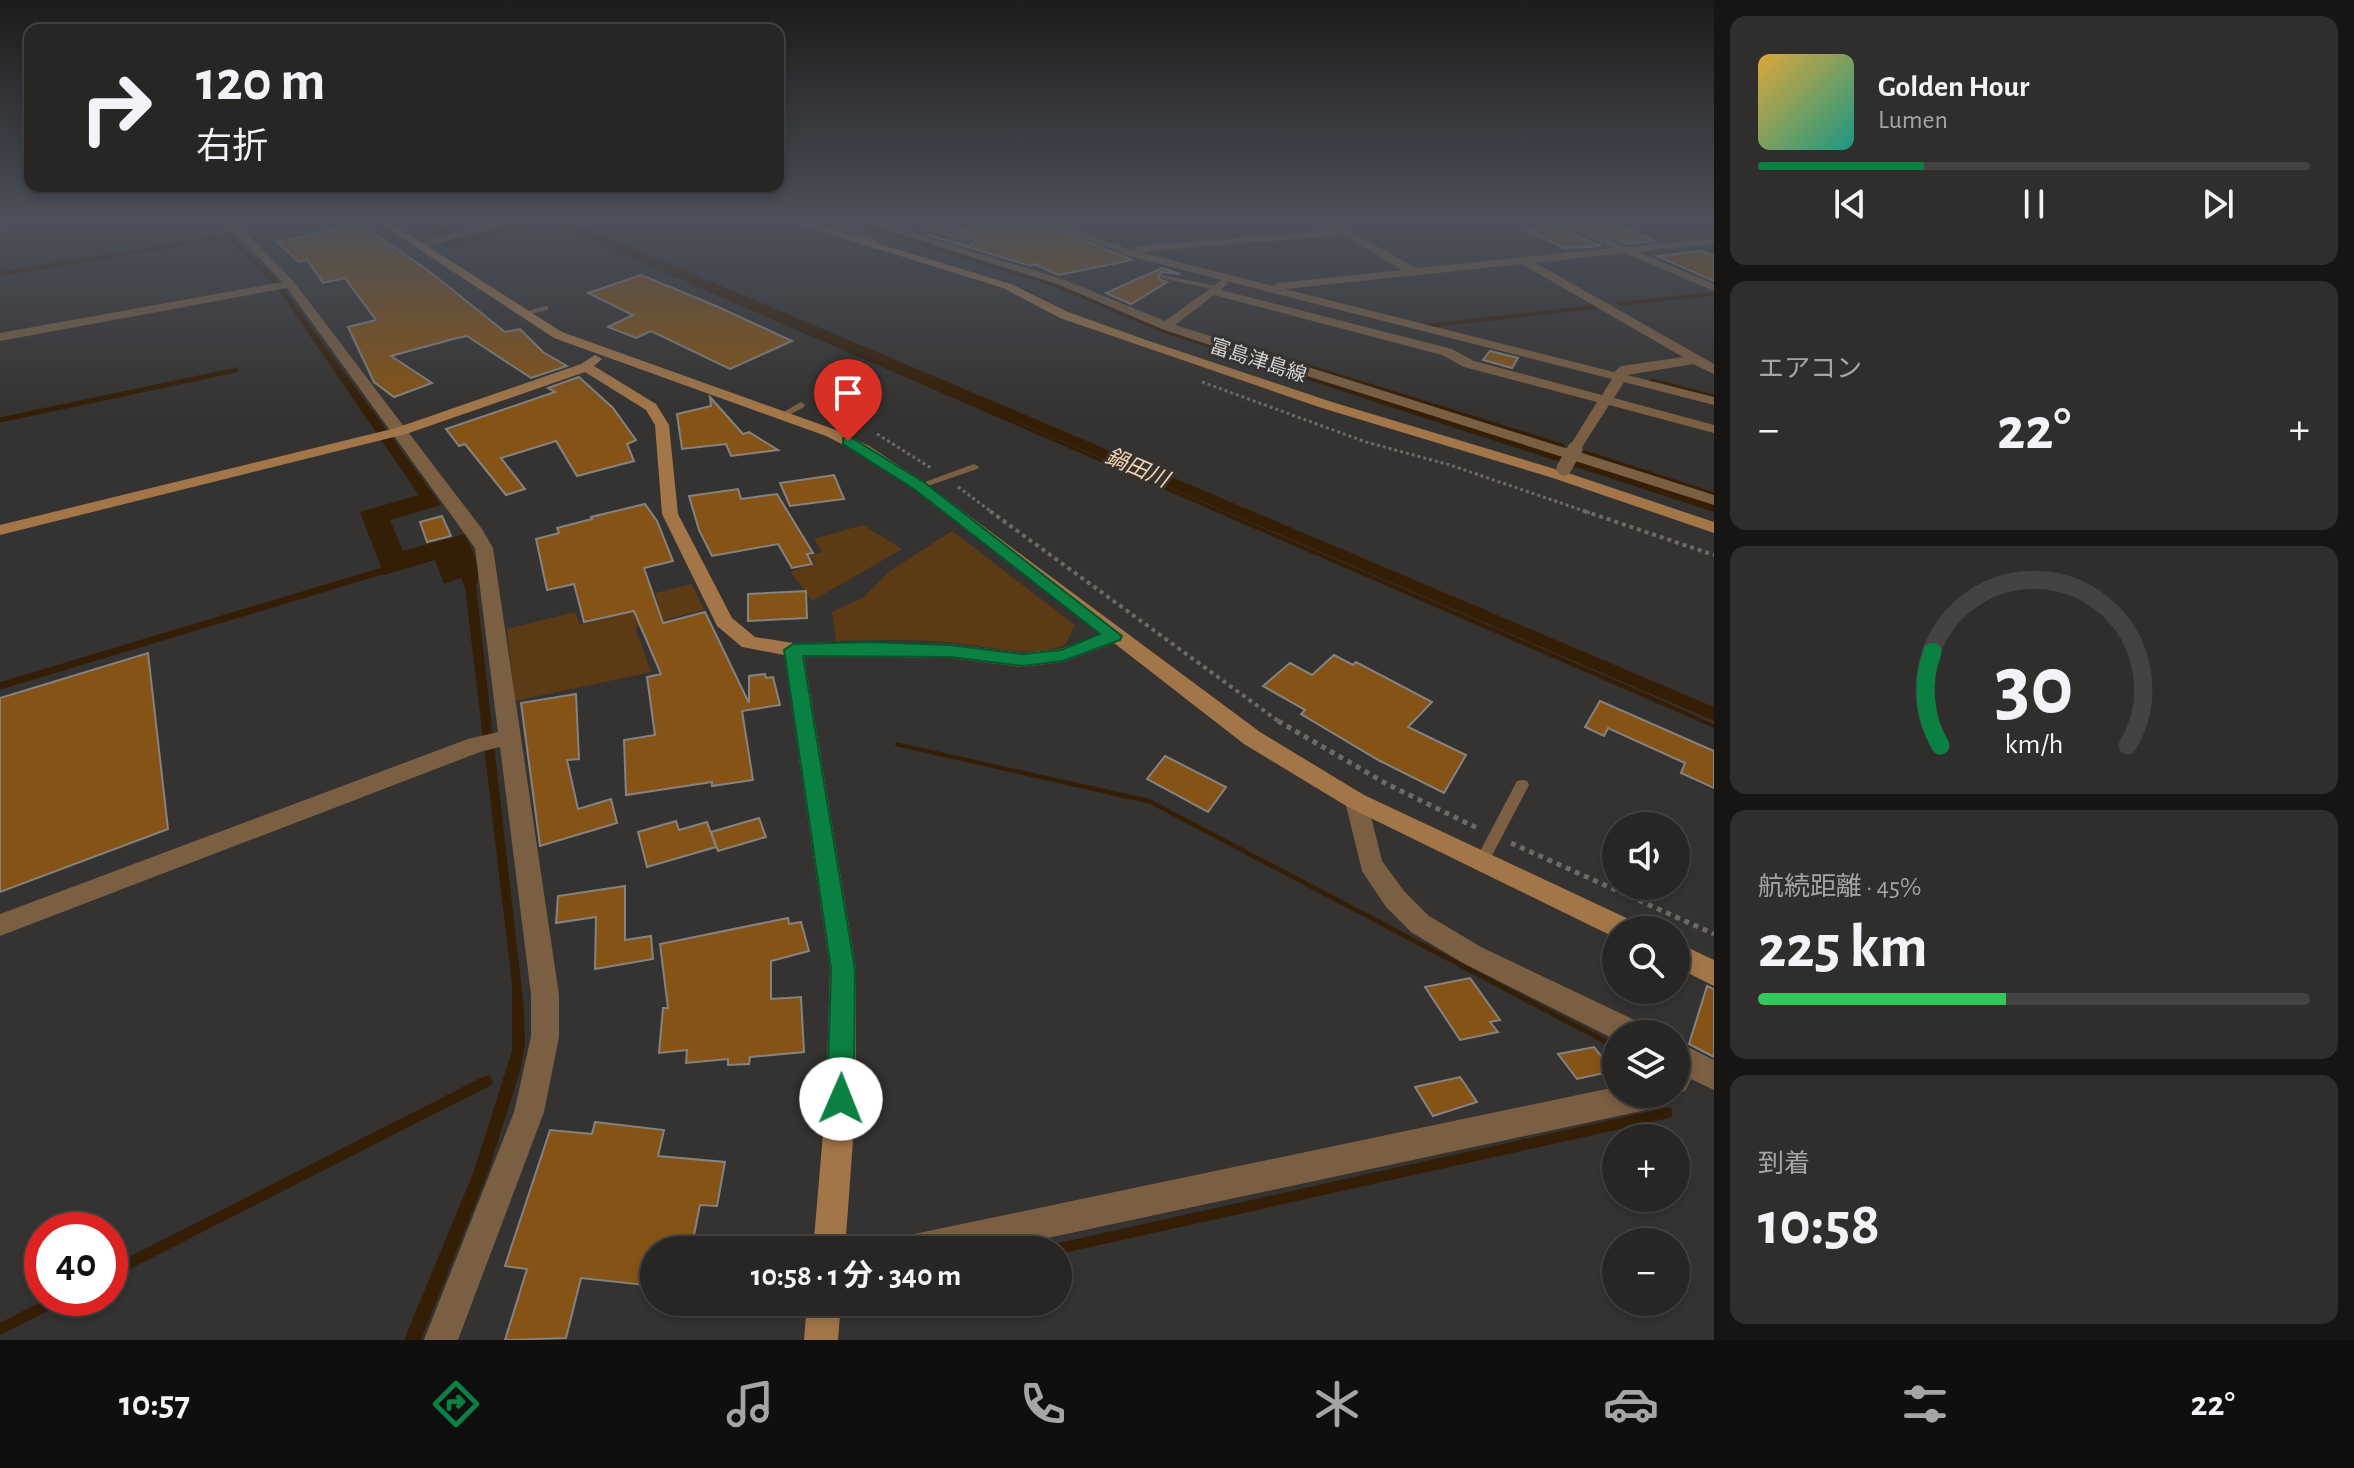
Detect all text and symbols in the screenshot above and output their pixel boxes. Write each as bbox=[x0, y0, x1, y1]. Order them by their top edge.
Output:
text: 120 m bbox=[196, 54, 325, 110]
icon: right bbox=[64, 56, 168, 160]
text: Golden Hour bbox=[1878, 72, 2030, 102]
text: Lumen bbox=[1878, 107, 1948, 133]
text: 右折 bbox=[196, 129, 268, 165]
icon: previous bbox=[1828, 182, 1872, 226]
icon: pause bbox=[2012, 182, 2056, 226]
icon: next bbox=[2196, 182, 2240, 226]
street label: 富島津島線 bbox=[1207, 334, 1309, 386]
text: エアコン bbox=[1758, 356, 1862, 382]
pin bbox=[814, 359, 882, 441]
icon: arrive bbox=[826, 371, 870, 415]
text: 22° bbox=[1997, 400, 2071, 460]
text: − bbox=[1758, 408, 1779, 452]
text: + bbox=[2289, 408, 2310, 452]
water label: 鍋田川 bbox=[1102, 444, 1174, 492]
text: 30 bbox=[1994, 645, 2074, 729]
text: km/h bbox=[2005, 730, 2063, 759]
map controls bbox=[1602, 812, 1690, 1316]
button: sound bbox=[1602, 812, 1690, 900]
text: 航続距離 · 45% bbox=[1758, 874, 1921, 900]
button: search bbox=[1602, 916, 1690, 1004]
text: 225 km bbox=[1758, 918, 1928, 978]
button: layers bbox=[1602, 1020, 1690, 1108]
position arrow bbox=[799, 1057, 883, 1141]
button: + bbox=[1602, 1124, 1690, 1212]
text: 到着 bbox=[1758, 1151, 1810, 1177]
text: 10:58 bbox=[1758, 1195, 1880, 1255]
speed limit sign: 40 bbox=[24, 1212, 128, 1316]
button: − bbox=[1602, 1228, 1690, 1316]
text: 10:58 · 1 分 · 340 m bbox=[751, 1261, 961, 1291]
icon: directions bbox=[428, 1376, 484, 1432]
icon: music bbox=[722, 1376, 778, 1432]
icon: phone bbox=[1015, 1376, 1071, 1432]
icon: climate bbox=[1309, 1376, 1365, 1432]
icon: car bbox=[1603, 1376, 1659, 1432]
icon: filters bbox=[1897, 1376, 1953, 1432]
text: 10:57 bbox=[119, 1386, 190, 1422]
text: 22° bbox=[2191, 1386, 2235, 1422]

